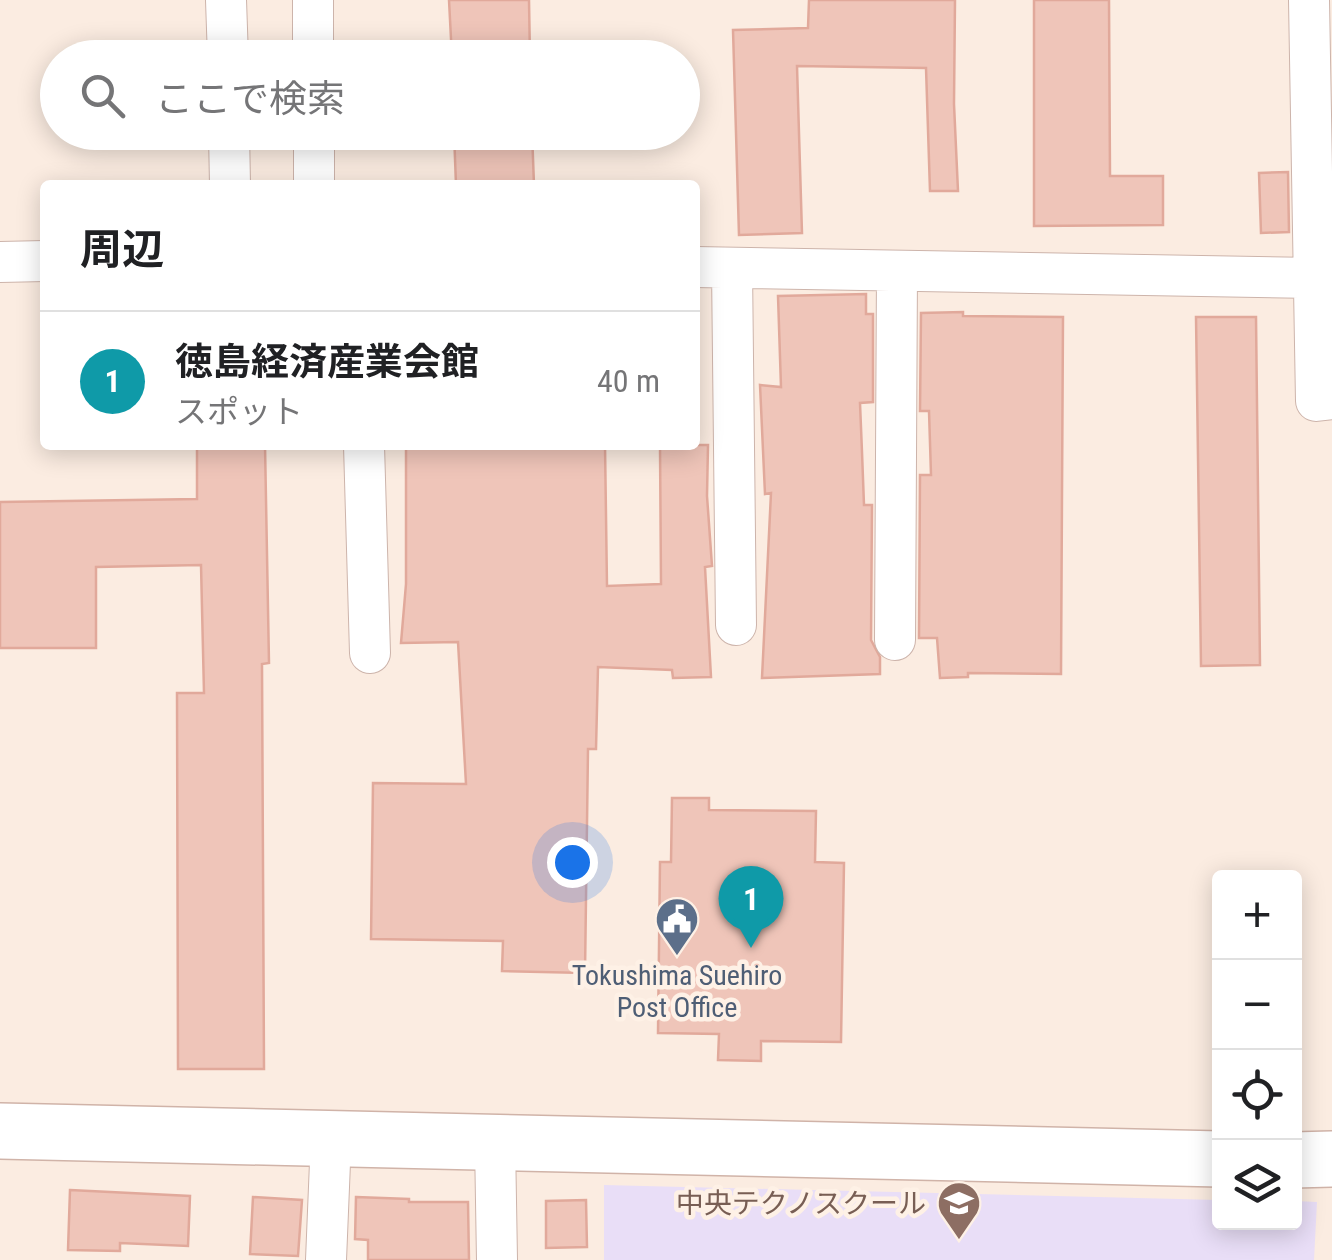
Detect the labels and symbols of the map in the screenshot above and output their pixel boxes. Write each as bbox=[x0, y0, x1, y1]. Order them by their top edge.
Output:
your location bbox=[547, 837, 598, 888]
pin: 1 bbox=[718, 866, 784, 948]
public building icon: Tokushima Suehiro Post Office bbox=[654, 896, 700, 957]
place label: Tokushima Suehiro Post Office bbox=[572, 959, 782, 1024]
school or university icon: 中央テクノスクール bbox=[936, 1180, 982, 1241]
place label: 中央テクノスクール bbox=[676, 1187, 926, 1220]

